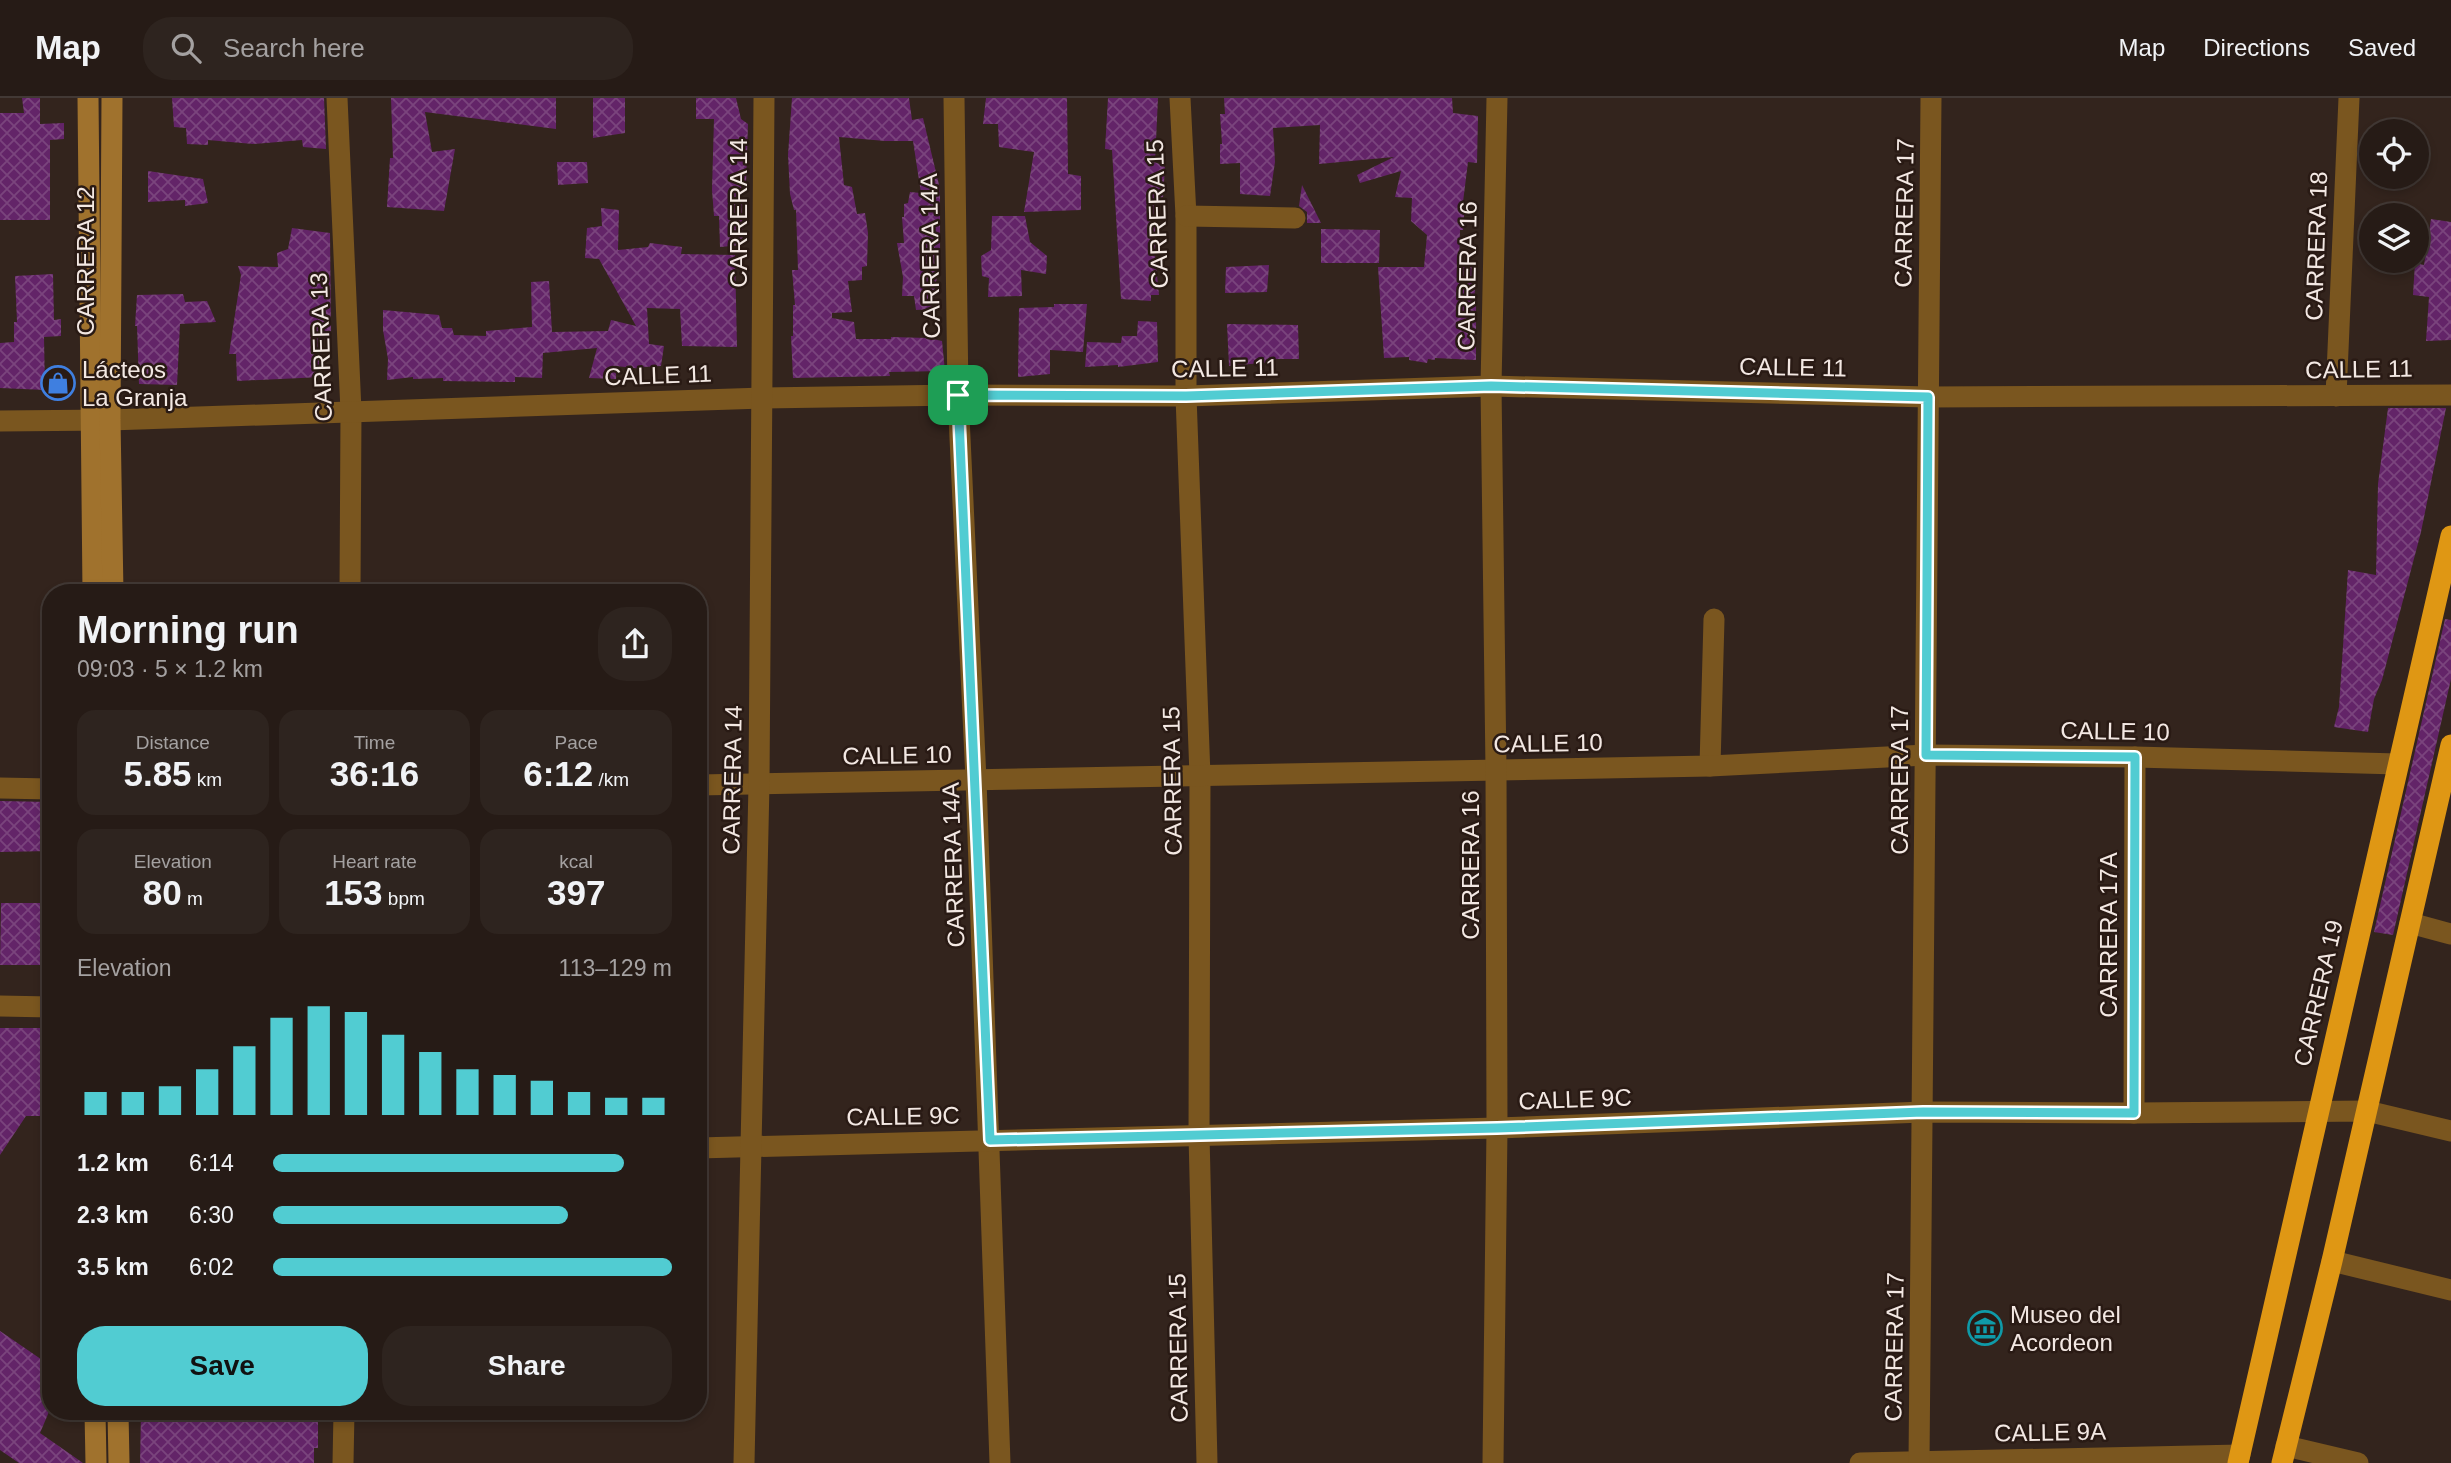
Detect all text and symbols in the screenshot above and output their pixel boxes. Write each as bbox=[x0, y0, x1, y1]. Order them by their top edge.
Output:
search box bbox=[143, 17, 633, 80]
text: Map bbox=[35, 29, 101, 66]
icon: search bbox=[167, 29, 205, 67]
text: Search here bbox=[223, 33, 365, 63]
text: Map bbox=[2119, 34, 2165, 61]
text: Directions bbox=[2203, 34, 2310, 61]
text: Saved bbox=[2348, 34, 2416, 61]
map controls bbox=[2359, 119, 2429, 273]
button: locate bbox=[2359, 119, 2429, 189]
street label: CARRERA 14 bbox=[725, 138, 752, 288]
street label: CARRERA 17 bbox=[1889, 138, 1919, 288]
street label: CARRERA 15 bbox=[1141, 139, 1173, 289]
street label: CARRERA 18 bbox=[2300, 171, 2332, 321]
street label: CARRERA 14A bbox=[915, 173, 945, 339]
street label: CARRERA 12 bbox=[72, 186, 99, 336]
street label: CARRERA 16 bbox=[1452, 201, 1482, 351]
button: layers bbox=[2359, 203, 2429, 273]
street label: CARRERA 13 bbox=[305, 272, 337, 422]
street label: CALLE 11 bbox=[1739, 353, 1847, 381]
street label: CALLE 11 bbox=[1171, 354, 1279, 382]
street label: CALLE 11 bbox=[2305, 355, 2413, 383]
place label: Lácteos La Granja bbox=[82, 356, 188, 411]
street label: CALLE 11 bbox=[604, 360, 712, 390]
shop icon: Lácteos La Granja bbox=[39, 364, 77, 402]
pin bbox=[928, 365, 988, 425]
icon: arrive bbox=[939, 376, 977, 414]
button: share bbox=[598, 607, 672, 681]
text: Morning run bbox=[77, 609, 299, 651]
text: 09:03 · 5 × 1.2 km bbox=[77, 656, 263, 682]
street label: CARRERA 14 bbox=[717, 705, 747, 855]
street label: CARRERA 17 bbox=[1886, 705, 1913, 855]
street label: CARRERA 15 bbox=[1157, 706, 1187, 856]
street label: CALLE 10 bbox=[2060, 717, 2170, 745]
street label: CALLE 10 bbox=[1493, 729, 1603, 757]
text: Distance bbox=[136, 732, 210, 753]
text: Time bbox=[354, 732, 395, 753]
text: Pace bbox=[555, 732, 598, 753]
street label: CALLE 10 bbox=[842, 741, 952, 769]
text: 5.85 bbox=[123, 754, 192, 793]
text: 36:16 bbox=[330, 754, 419, 793]
text: 6:12 bbox=[523, 754, 593, 793]
text: km bbox=[192, 769, 222, 790]
text: /km bbox=[593, 769, 629, 790]
street label: CARRERA 14A bbox=[937, 782, 969, 948]
street label: CARRERA 16 bbox=[1457, 790, 1484, 940]
text: Elevation bbox=[134, 851, 212, 872]
text: Heart rate bbox=[332, 851, 417, 872]
text: kcal bbox=[559, 851, 593, 872]
street label: CARRERA 17A bbox=[2095, 852, 2122, 1018]
text: 80 bbox=[143, 873, 182, 912]
text: 153 bbox=[324, 873, 383, 912]
text: 397 bbox=[547, 873, 605, 912]
text: m bbox=[182, 888, 203, 909]
text: bpm bbox=[383, 888, 425, 909]
street label: CARRERA 19 bbox=[2288, 917, 2348, 1069]
text: Elevation bbox=[77, 955, 172, 981]
text: 113–129 m bbox=[559, 955, 672, 981]
street label: CALLE 9C bbox=[1518, 1084, 1632, 1114]
street label: CALLE 9C bbox=[846, 1102, 960, 1130]
text: 1.2 km bbox=[77, 1150, 149, 1176]
text: 6:14 bbox=[189, 1150, 234, 1176]
text: 2.3 km bbox=[77, 1202, 149, 1228]
text: 6:30 bbox=[189, 1202, 234, 1228]
text: 3.5 km bbox=[77, 1254, 149, 1280]
text: 6:02 bbox=[189, 1254, 234, 1280]
street label: CARRERA 17 bbox=[1879, 1272, 1909, 1422]
street label: CARRERA 15 bbox=[1163, 1273, 1193, 1423]
place label: Museo del Acordeon bbox=[2010, 1301, 2121, 1356]
museum icon: Museo del Acordeon bbox=[1966, 1309, 2004, 1347]
button: Save bbox=[77, 1326, 368, 1406]
button: Share bbox=[382, 1326, 672, 1406]
street label: CALLE 9A bbox=[1994, 1418, 2106, 1446]

